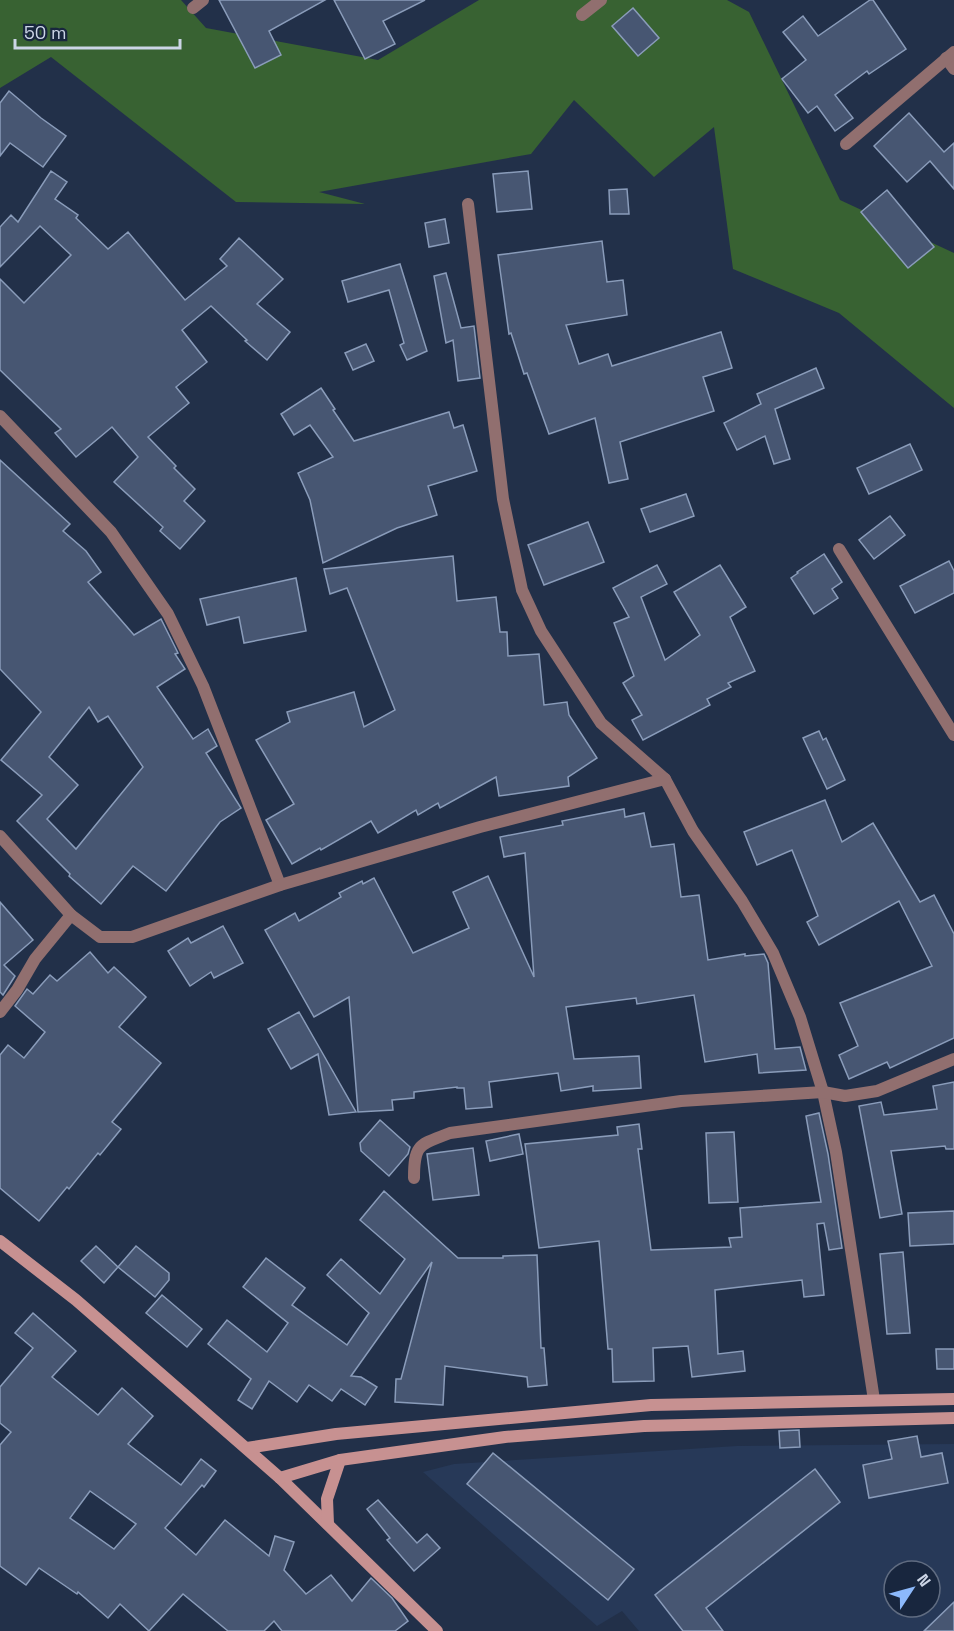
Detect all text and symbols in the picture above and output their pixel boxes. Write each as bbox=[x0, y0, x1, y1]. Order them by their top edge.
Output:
scale bar bbox=[15, 12, 180, 50]
text: 50 m bbox=[24, 21, 66, 44]
north arrow bbox=[882, 1559, 942, 1619]
text: N bbox=[912, 1570, 935, 1591]

